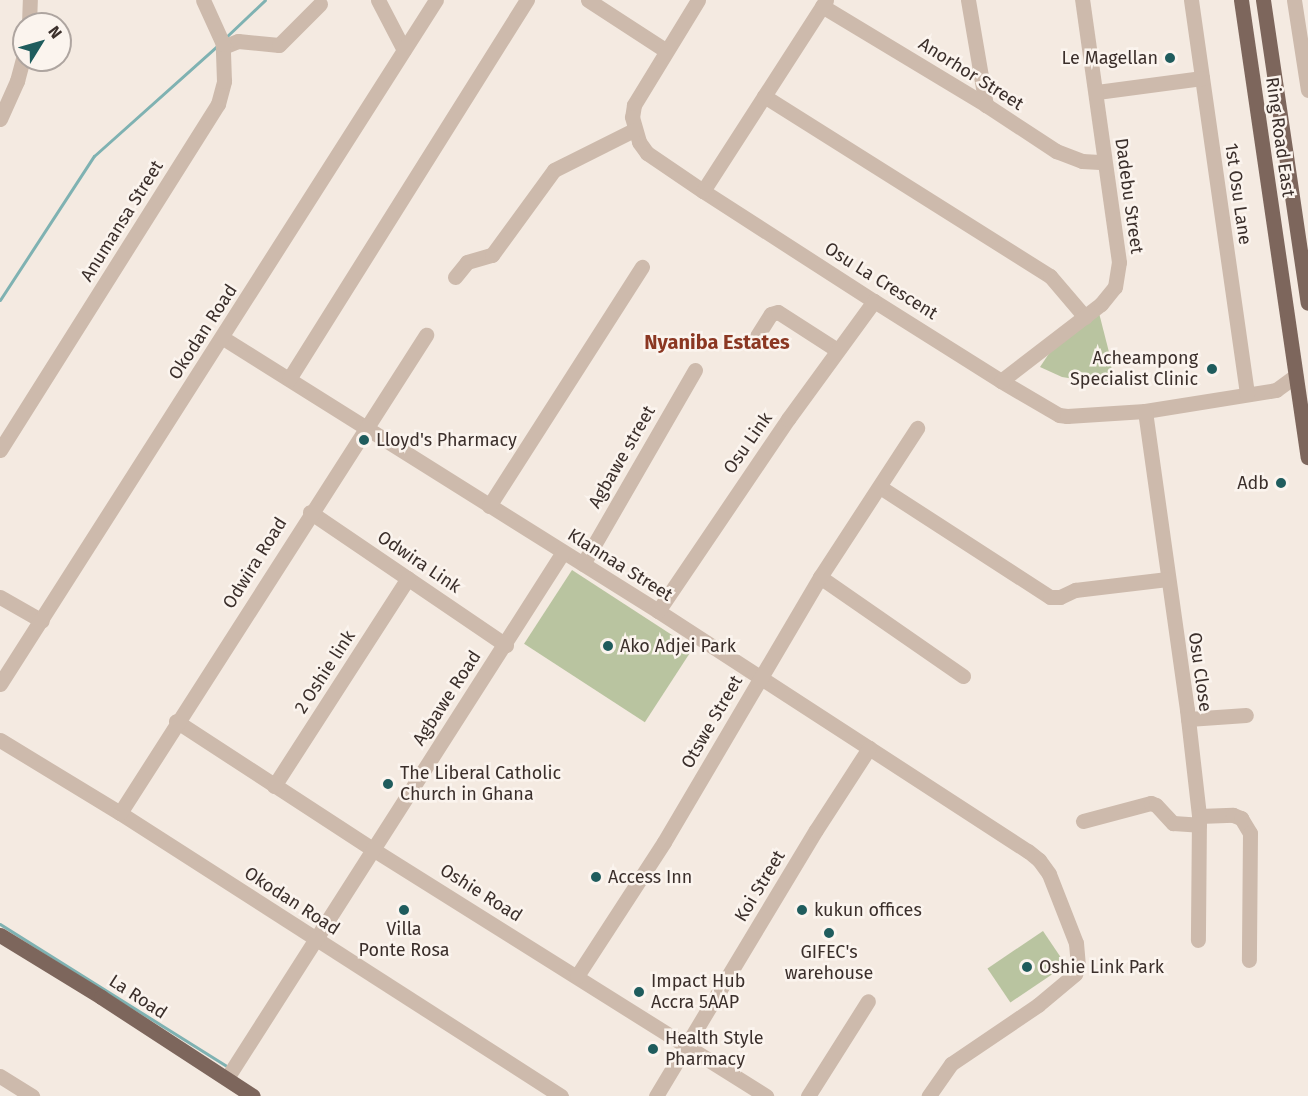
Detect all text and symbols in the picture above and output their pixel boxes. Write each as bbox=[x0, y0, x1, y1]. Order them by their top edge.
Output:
north arrow bbox=[12, 12, 72, 72]
text: N bbox=[44, 22, 66, 42]
street label: Anorhor Street bbox=[914, 33, 1028, 115]
place label: Le Magellan bbox=[1062, 47, 1158, 69]
marker: Le Magellan bbox=[1163, 51, 1177, 65]
street label: Ring Road East bbox=[1261, 76, 1299, 198]
street label: Dadebu Street bbox=[1110, 137, 1148, 255]
street label: 1st Osu Lane bbox=[1220, 142, 1256, 246]
street label: Anumansa Street bbox=[76, 156, 168, 286]
street label: Osu La Crescent bbox=[821, 238, 941, 324]
street label: Okodan Road bbox=[164, 280, 242, 384]
district label: Nyaniba Estates bbox=[644, 330, 790, 354]
place label: Acheampong Specialist Clinic bbox=[1070, 348, 1198, 391]
marker: Acheampong Specialist Clinic bbox=[1203, 360, 1221, 378]
street label: Agbawe street bbox=[584, 402, 660, 512]
street label: Osu Link bbox=[719, 408, 777, 478]
place label: Lloyd's Pharmacy bbox=[376, 429, 517, 451]
marker: Lloyd's Pharmacy bbox=[357, 433, 371, 447]
place label: Adb bbox=[1237, 472, 1269, 494]
marker: Adb bbox=[1274, 476, 1288, 490]
street label: Odwira Road bbox=[218, 513, 292, 613]
street label: Klannaa Street bbox=[563, 524, 677, 606]
street label: Odwira Link bbox=[373, 526, 465, 598]
street label: 2 Oshie link bbox=[290, 626, 360, 718]
street label: Osu Close bbox=[1184, 631, 1216, 713]
place label: Ako Adjei Park bbox=[620, 635, 736, 657]
marker: Ako Adjei Park bbox=[601, 639, 615, 653]
street label: Agbawe Road bbox=[408, 646, 486, 750]
street label: Otswe Street bbox=[677, 672, 747, 772]
place label: The Liberal Catholic Church in Ghana bbox=[400, 763, 561, 806]
marker: The Liberal Catholic Church in Ghana bbox=[381, 777, 395, 791]
street label: Koi Street bbox=[730, 846, 790, 926]
street label: Oshie Road bbox=[436, 859, 526, 927]
street label: Okodan Road bbox=[240, 862, 344, 940]
place label: Access Inn bbox=[608, 866, 692, 888]
marker: Access Inn bbox=[589, 870, 603, 884]
place label: kukun offices bbox=[814, 899, 922, 921]
marker: Villa Ponte Rosa bbox=[397, 903, 411, 917]
marker: kukun offices bbox=[795, 903, 809, 917]
place label: Villa Ponte Rosa bbox=[359, 919, 449, 962]
marker: GIFEC's warehouse bbox=[822, 926, 836, 940]
place label: GIFEC's warehouse bbox=[785, 942, 873, 984]
place label: Oshie Link Park bbox=[1039, 956, 1164, 978]
marker: Oshie Link Park bbox=[1020, 960, 1034, 974]
street label: La Road bbox=[105, 970, 171, 1024]
place label: Impact Hub Accra 5AAP bbox=[651, 971, 745, 1014]
marker: Impact Hub Accra 5AAP bbox=[632, 985, 646, 999]
place label: Health Style Pharmacy bbox=[665, 1028, 764, 1070]
marker: Health Style Pharmacy bbox=[646, 1042, 660, 1056]

